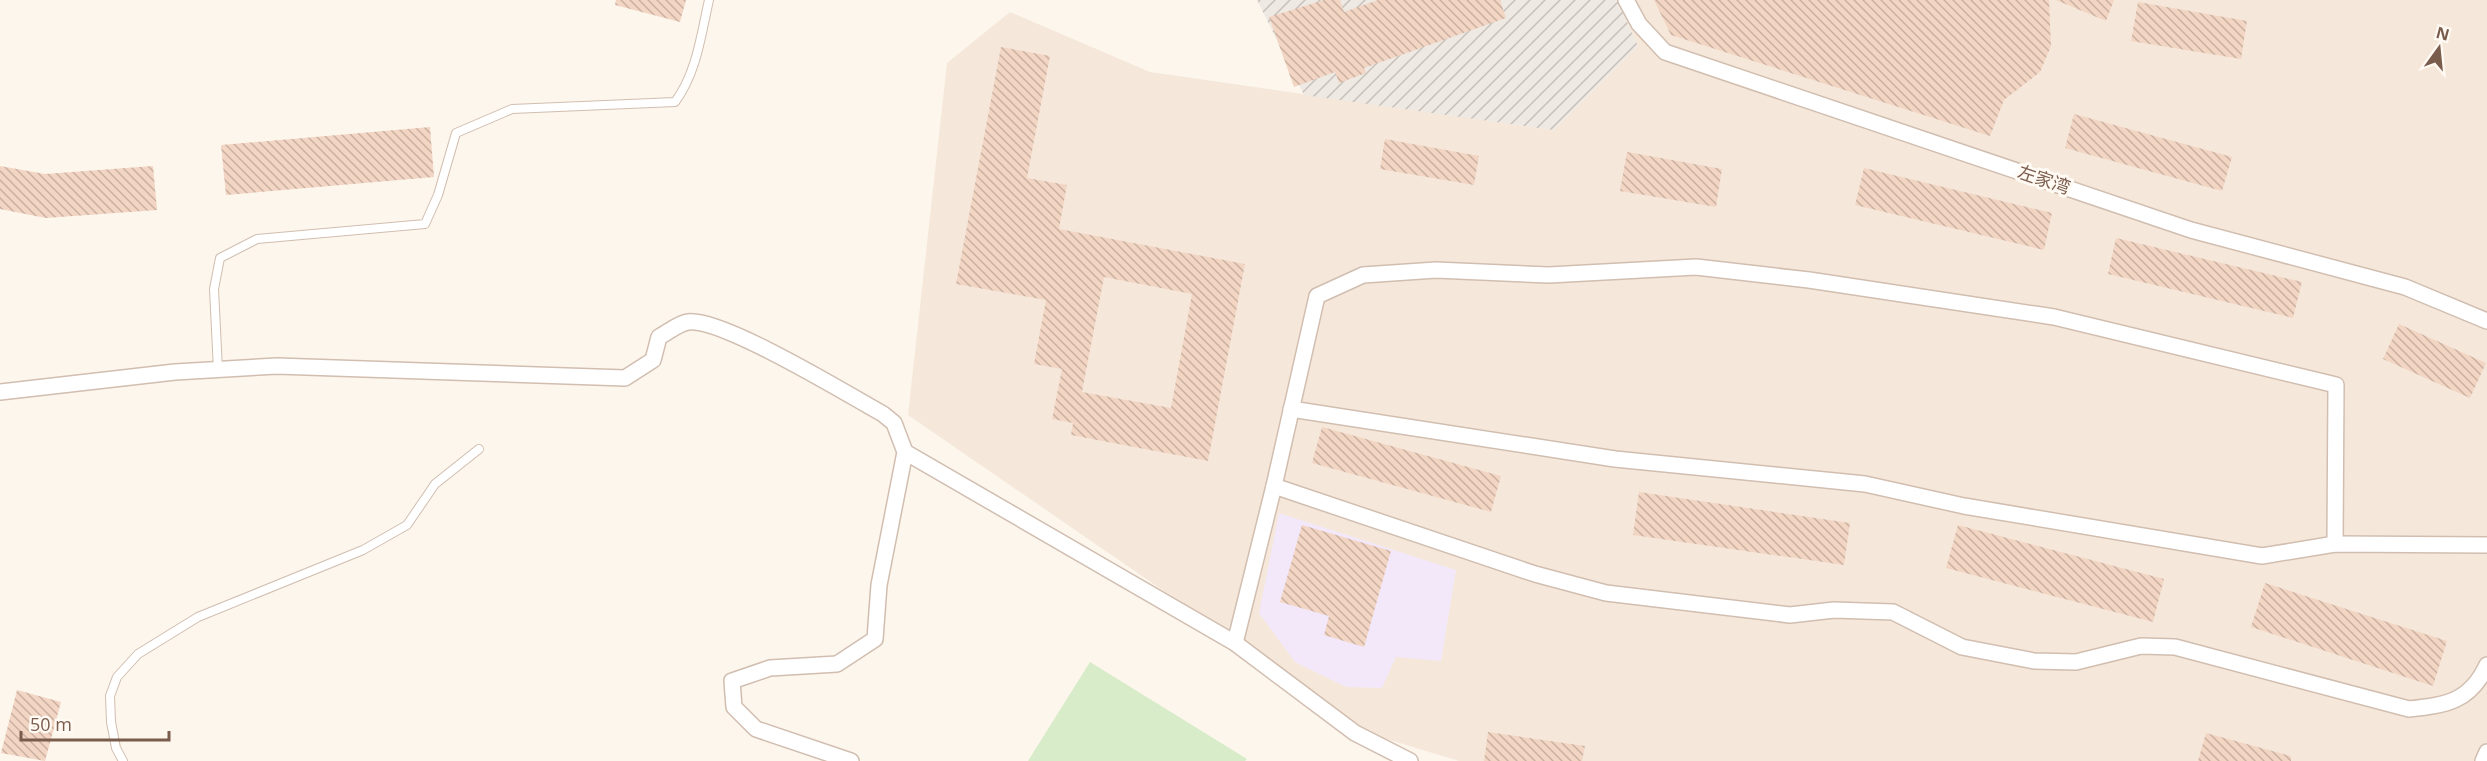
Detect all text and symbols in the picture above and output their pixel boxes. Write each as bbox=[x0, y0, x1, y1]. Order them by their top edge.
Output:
north arrow bbox=[2409, 18, 2469, 78]
text: N bbox=[2434, 21, 2452, 46]
street label: 左家湾 bbox=[2015, 159, 2074, 199]
scale bar bbox=[21, 704, 170, 742]
text: 50 m bbox=[30, 712, 72, 736]

